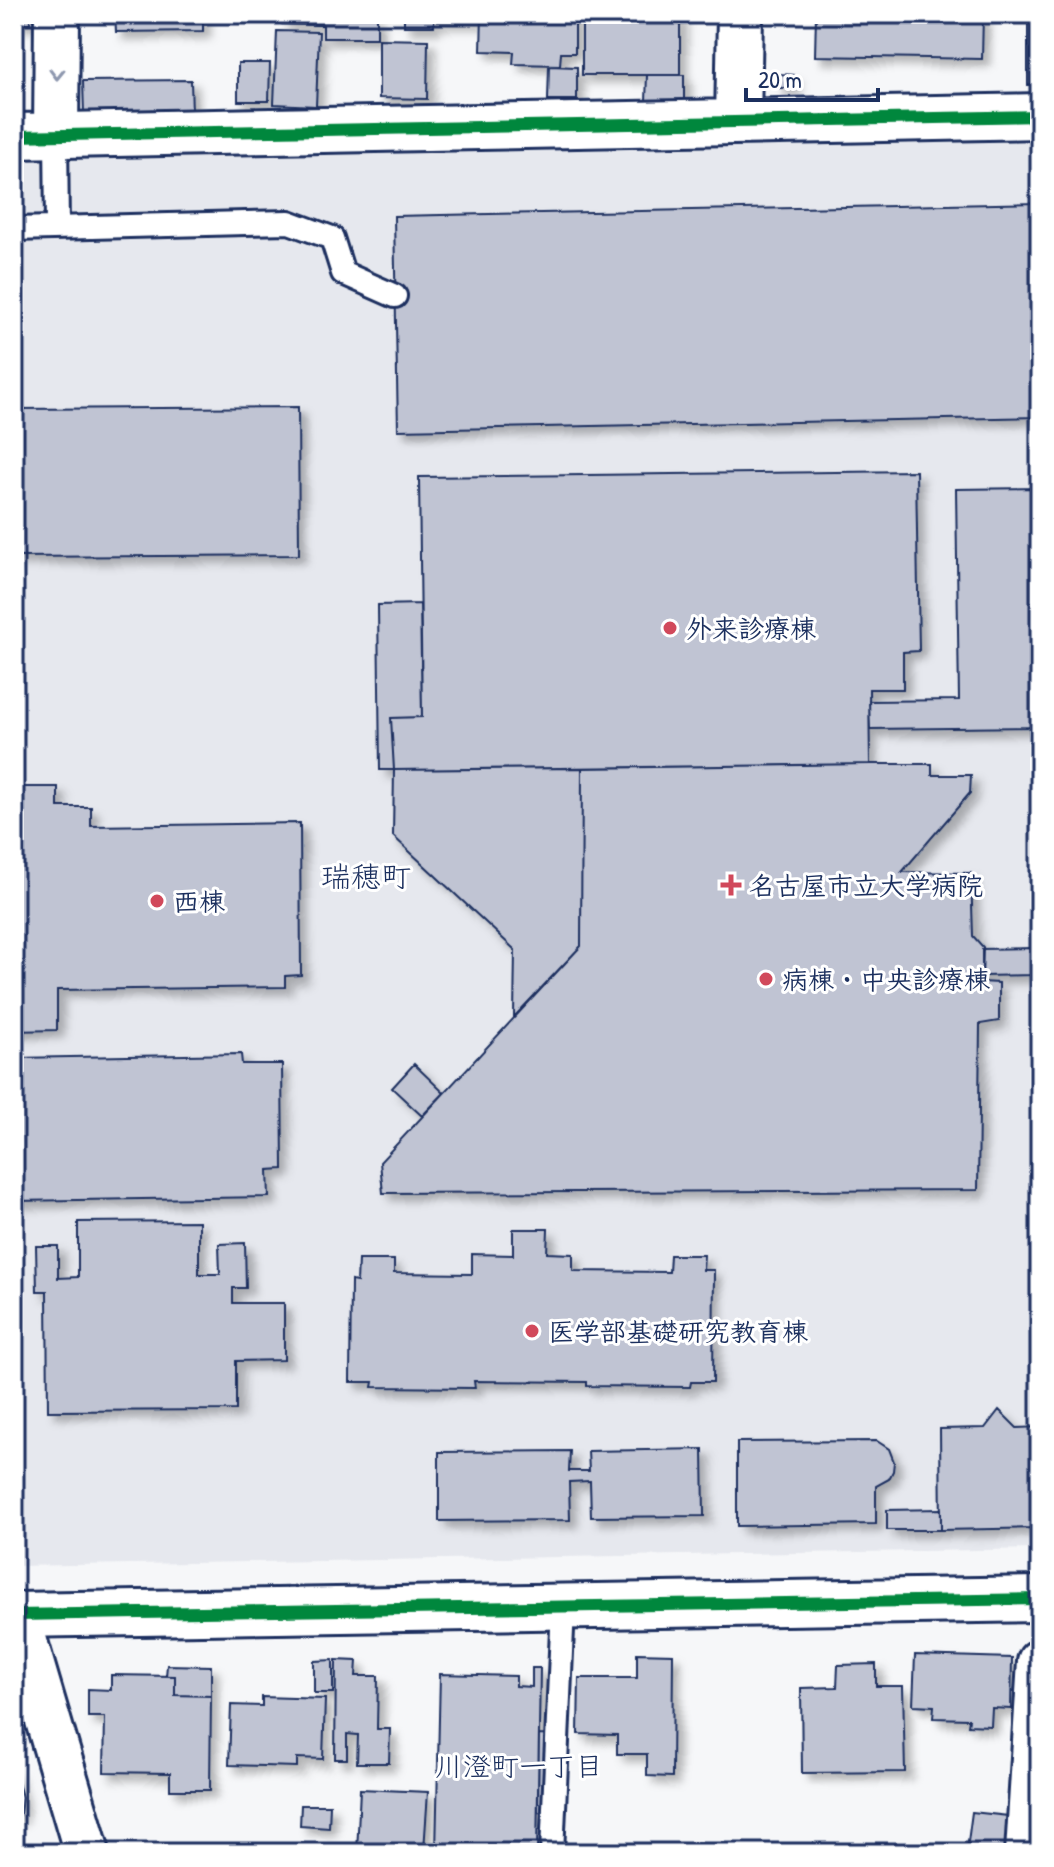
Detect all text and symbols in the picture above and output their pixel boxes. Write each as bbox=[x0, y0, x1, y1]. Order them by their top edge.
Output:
scale bar bbox=[746, 52, 878, 102]
text: 20 m bbox=[758, 63, 802, 95]
one-way arrow bbox=[48, 68, 66, 81]
place label: 外来診療棟 bbox=[686, 611, 816, 646]
marker: 外来診療棟 bbox=[661, 619, 679, 637]
district label: 瑞穂町 bbox=[321, 856, 411, 896]
place label: 名古屋市立大学病院 bbox=[749, 868, 983, 903]
marker: 名古屋市立大学病院 bbox=[720, 874, 742, 896]
place label: 西棟 bbox=[173, 884, 225, 919]
marker: 西棟 bbox=[148, 892, 166, 910]
place label: 病棟・中央診療棟 bbox=[782, 962, 990, 997]
marker: 病棟・中央診療棟 bbox=[757, 970, 775, 988]
place label: 医学部基礎研究教育棟 bbox=[548, 1314, 808, 1349]
marker: 医学部基礎研究教育棟 bbox=[523, 1322, 541, 1340]
district label: 川澄町一丁目 bbox=[435, 1747, 603, 1785]

